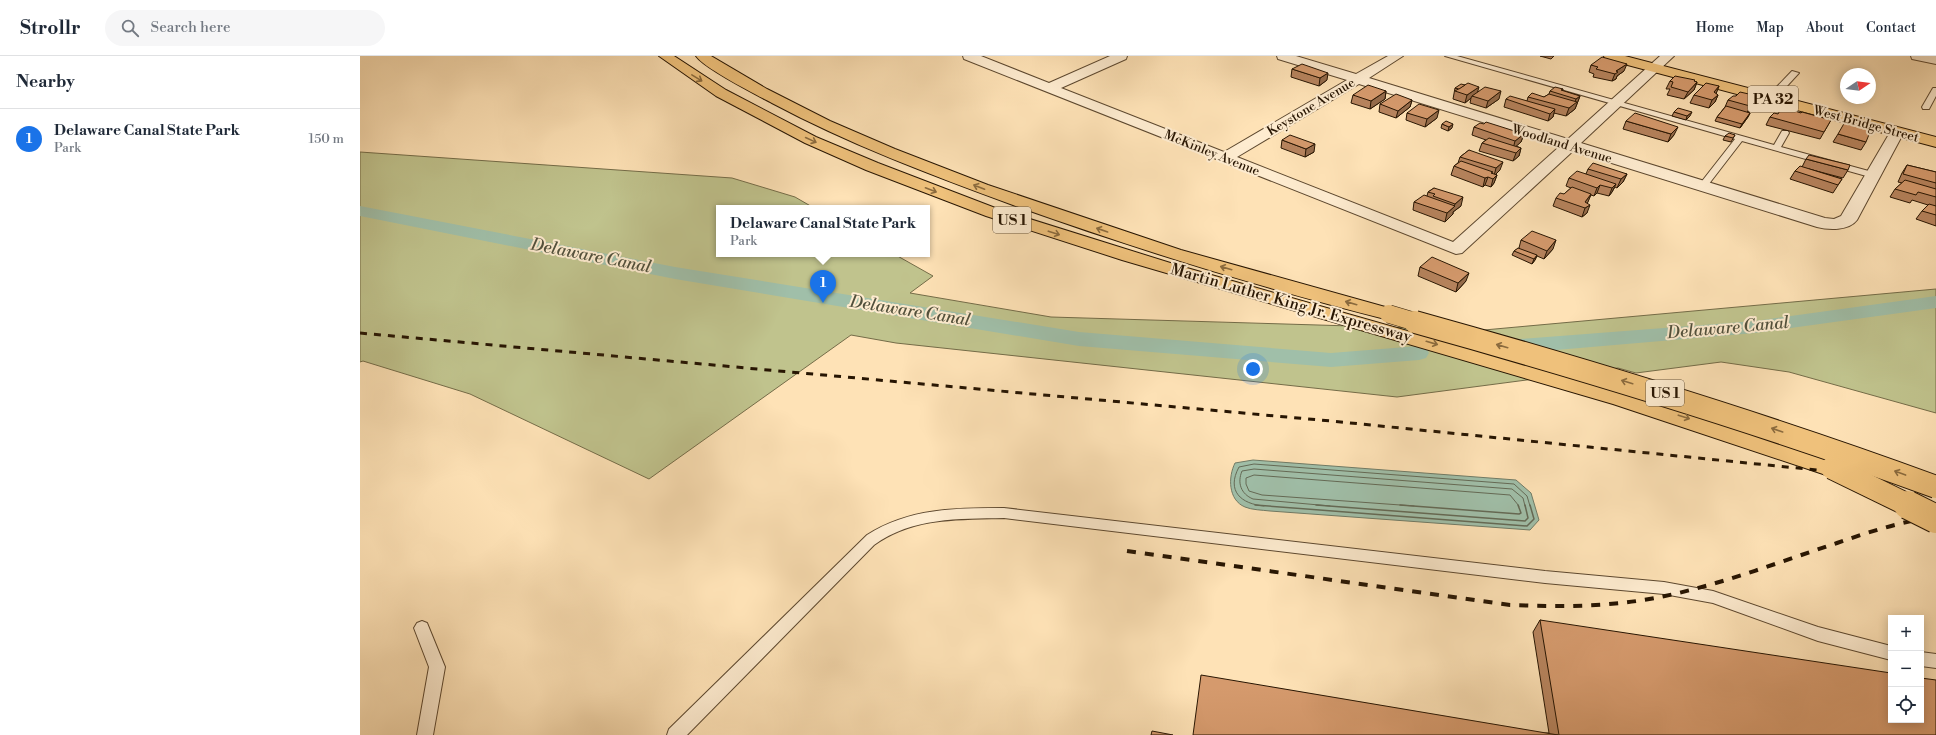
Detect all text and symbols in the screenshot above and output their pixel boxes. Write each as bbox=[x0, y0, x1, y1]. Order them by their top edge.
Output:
search box bbox=[105, 10, 385, 46]
text: Strollr bbox=[20, 16, 81, 40]
icon: search bbox=[119, 17, 141, 39]
text: Search here bbox=[151, 18, 231, 37]
text: Home bbox=[1696, 19, 1734, 37]
text: Map bbox=[1756, 19, 1784, 37]
text: About bbox=[1806, 19, 1844, 37]
text: Contact bbox=[1866, 19, 1916, 37]
north arrow bbox=[1840, 68, 1876, 104]
text: Nearby bbox=[16, 71, 75, 93]
one-way arrow bbox=[691, 74, 702, 82]
street label: Keystone Avenue bbox=[1264, 74, 1358, 140]
road number: PA 32 bbox=[1748, 86, 1798, 112]
street label: West Bridge Street bbox=[1811, 102, 1921, 146]
text: Delaware Canal State Park bbox=[54, 121, 240, 140]
street label: Woodland Avenue bbox=[1509, 121, 1614, 167]
street label: McKinley Avenue bbox=[1162, 127, 1263, 180]
text: 1 bbox=[26, 131, 32, 147]
text: 150 m bbox=[309, 131, 344, 147]
one-way arrow bbox=[805, 137, 817, 144]
text: Park bbox=[54, 140, 81, 156]
one-way arrow bbox=[973, 183, 986, 190]
one-way arrow bbox=[925, 187, 937, 195]
popup bbox=[716, 205, 930, 257]
road number: US 1 bbox=[993, 207, 1031, 233]
text: Delaware Canal State Park bbox=[730, 214, 916, 233]
one-way arrow bbox=[1096, 226, 1108, 234]
one-way arrow bbox=[1047, 230, 1060, 237]
water label: Delaware Canal bbox=[528, 233, 654, 279]
text: Park bbox=[730, 233, 757, 249]
street label: Martin Luther King Jr. Expressway bbox=[1168, 259, 1414, 347]
one-way arrow bbox=[1220, 264, 1233, 271]
pin: 1 bbox=[810, 270, 836, 303]
water label: Delaware Canal bbox=[847, 290, 973, 331]
one-way arrow bbox=[1345, 299, 1358, 306]
water label: Delaware Canal bbox=[1665, 312, 1790, 344]
one-way arrow bbox=[1426, 340, 1439, 347]
one-way arrow bbox=[1495, 342, 1508, 349]
your location bbox=[1243, 359, 1263, 379]
one-way arrow bbox=[1620, 378, 1633, 385]
road number: US 1 bbox=[1646, 380, 1684, 406]
one-way arrow bbox=[1677, 414, 1689, 422]
one-way arrow bbox=[1771, 425, 1783, 433]
one-way arrow bbox=[1894, 469, 1906, 477]
map controls bbox=[1888, 615, 1924, 723]
button: + bbox=[1888, 615, 1924, 651]
button: − bbox=[1888, 651, 1924, 687]
button: locate bbox=[1888, 687, 1924, 723]

